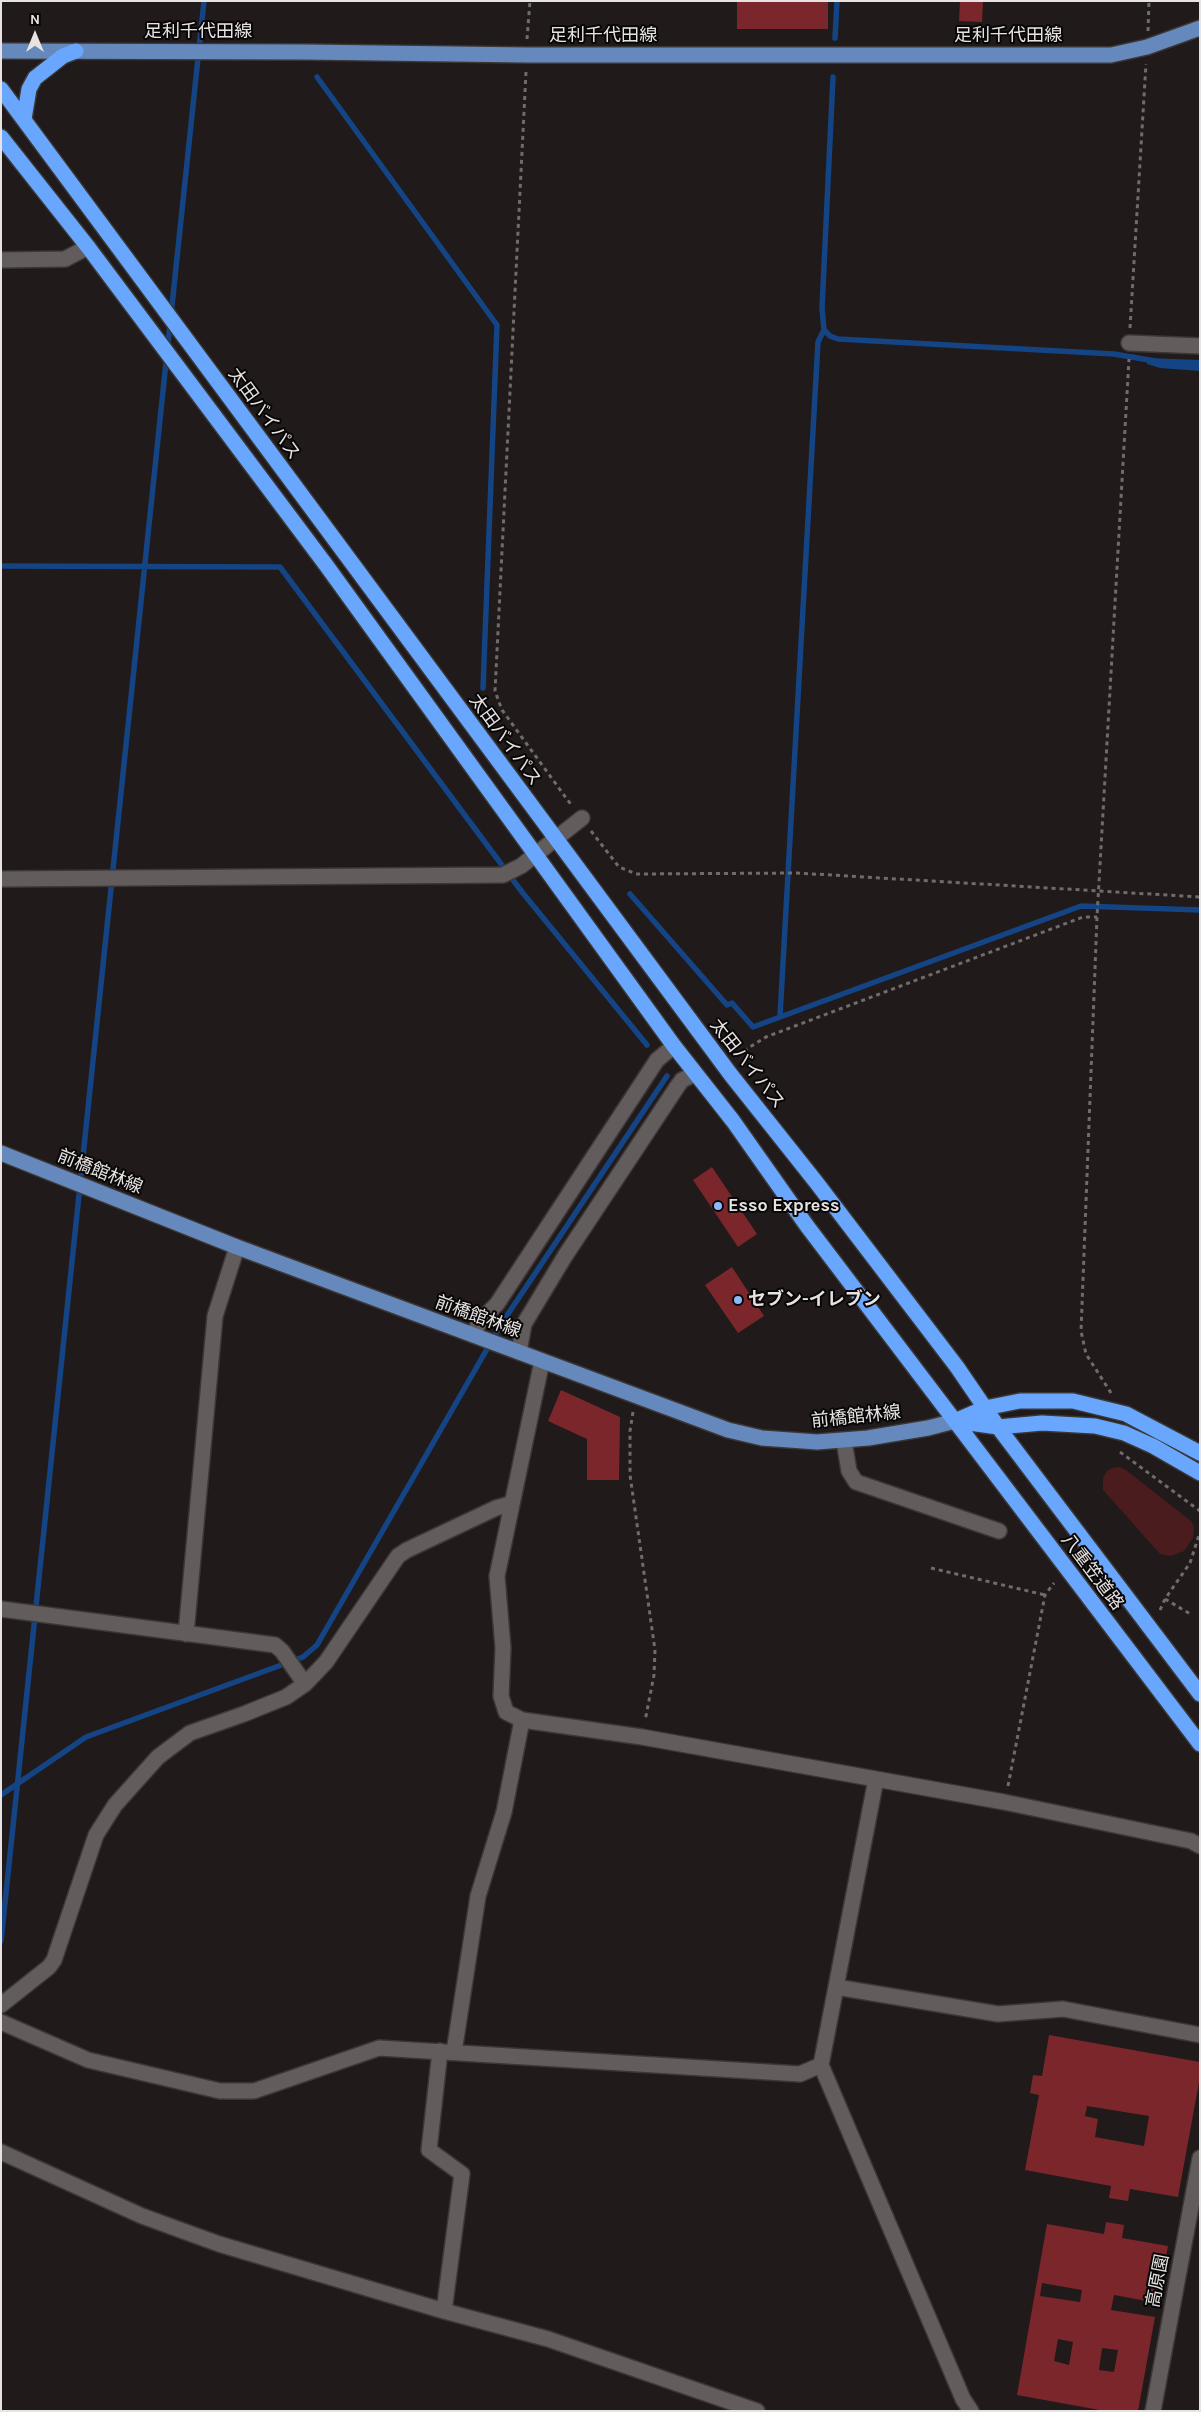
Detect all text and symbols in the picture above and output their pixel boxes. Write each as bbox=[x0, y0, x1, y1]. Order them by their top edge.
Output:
north arrow bbox=[10, 10, 60, 60]
text: N bbox=[30, 11, 40, 28]
street label: 足利千代田線 bbox=[144, 21, 252, 43]
street label: 足利千代田線 bbox=[549, 25, 657, 47]
street label: 足利千代田線 bbox=[954, 25, 1062, 47]
street label: 太田バイパス bbox=[224, 364, 304, 464]
street label: 太田バイパス bbox=[465, 690, 545, 790]
street label: 太田バイパス bbox=[705, 1015, 789, 1113]
street label: 前橋館林線 bbox=[54, 1145, 146, 1199]
place label: Esso Express bbox=[728, 1195, 839, 1217]
marker: Esso Express bbox=[712, 1200, 724, 1212]
place label: セブン-イレブン bbox=[748, 1289, 881, 1311]
street label: 前橋館林線 bbox=[432, 1291, 524, 1343]
marker: セブン-イレブン bbox=[732, 1294, 744, 1306]
street label: 前橋館林線 bbox=[810, 1402, 902, 1432]
street label: 八重笠道路 bbox=[1056, 1530, 1128, 1614]
street label: 高原園 bbox=[1142, 2252, 1174, 2310]

